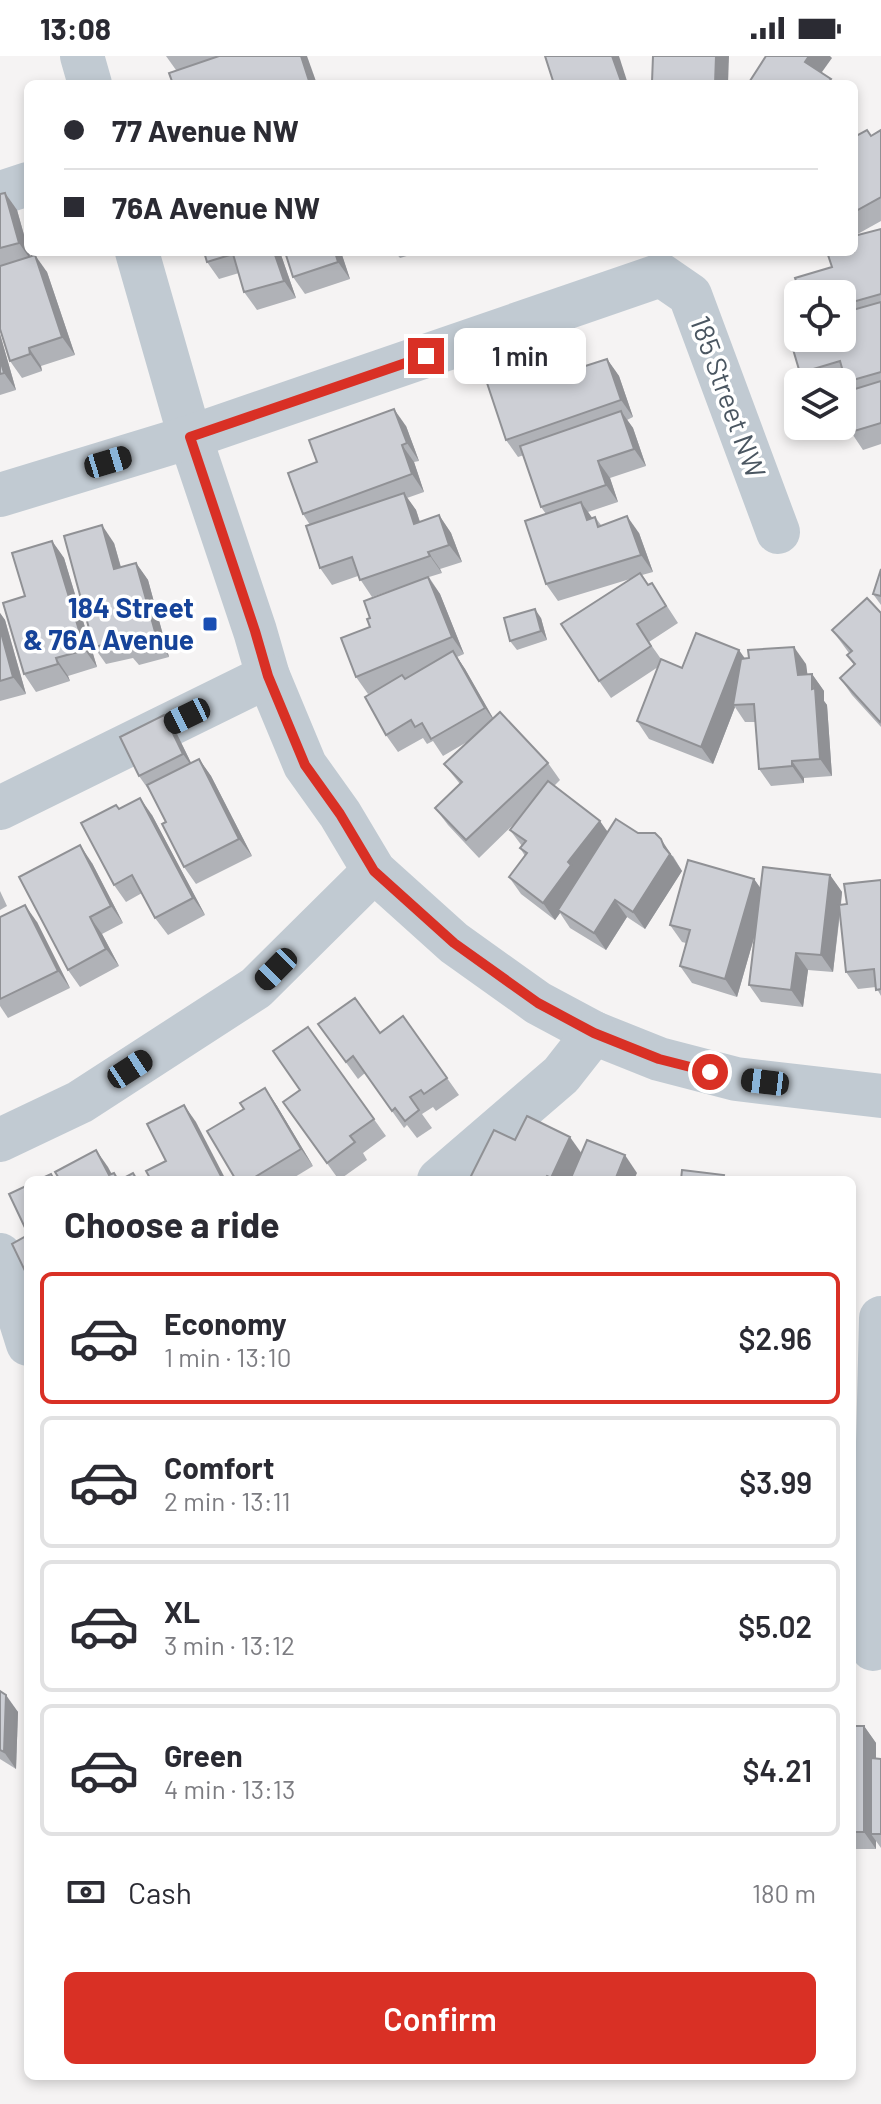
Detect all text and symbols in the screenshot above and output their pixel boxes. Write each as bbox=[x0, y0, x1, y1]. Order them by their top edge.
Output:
text: 13:08 bbox=[40, 10, 111, 46]
text: 77 Avenue NW bbox=[112, 112, 299, 148]
text: 76A Avenue NW bbox=[112, 189, 320, 225]
map controls bbox=[784, 280, 856, 440]
button: locate bbox=[784, 280, 856, 352]
street label: 185 Street NW bbox=[684, 311, 774, 482]
callout: 1 min bbox=[454, 328, 586, 384]
route end bbox=[408, 338, 444, 374]
text: 1 min bbox=[492, 340, 548, 371]
button: layers bbox=[784, 368, 856, 440]
car bbox=[82, 444, 134, 480]
place label: 184 Street & 76A Avenue bbox=[23, 590, 194, 656]
marker: 184 Street & 76A Avenue bbox=[201, 615, 219, 633]
car bbox=[160, 695, 214, 737]
car bbox=[251, 944, 301, 994]
car bbox=[103, 1046, 157, 1092]
route start bbox=[692, 1054, 728, 1090]
car bbox=[740, 1067, 790, 1097]
text: Choose a ride bbox=[64, 1202, 280, 1245]
icon: car bbox=[68, 1302, 140, 1374]
text: Economy bbox=[164, 1305, 287, 1341]
text: $2.96 bbox=[739, 1320, 812, 1356]
text: 1 min · 13:10 bbox=[164, 1341, 291, 1372]
icon: car bbox=[68, 1446, 140, 1518]
text: Comfort bbox=[164, 1449, 274, 1485]
text: $3.99 bbox=[739, 1464, 812, 1500]
text: 2 min · 13:11 bbox=[164, 1485, 291, 1516]
icon: car bbox=[68, 1590, 140, 1662]
text: XL bbox=[164, 1593, 200, 1629]
text: $5.02 bbox=[738, 1608, 812, 1644]
text: 3 min · 13:12 bbox=[164, 1629, 295, 1660]
icon: car bbox=[68, 1734, 140, 1806]
text: Green bbox=[164, 1737, 243, 1773]
text: $4.21 bbox=[742, 1752, 812, 1788]
text: 4 min · 13:13 bbox=[164, 1773, 295, 1804]
icon: cash bbox=[64, 1870, 108, 1914]
text: Cash bbox=[128, 1874, 192, 1910]
text: 180 m bbox=[752, 1877, 816, 1908]
button: Confirm bbox=[64, 1972, 816, 2064]

